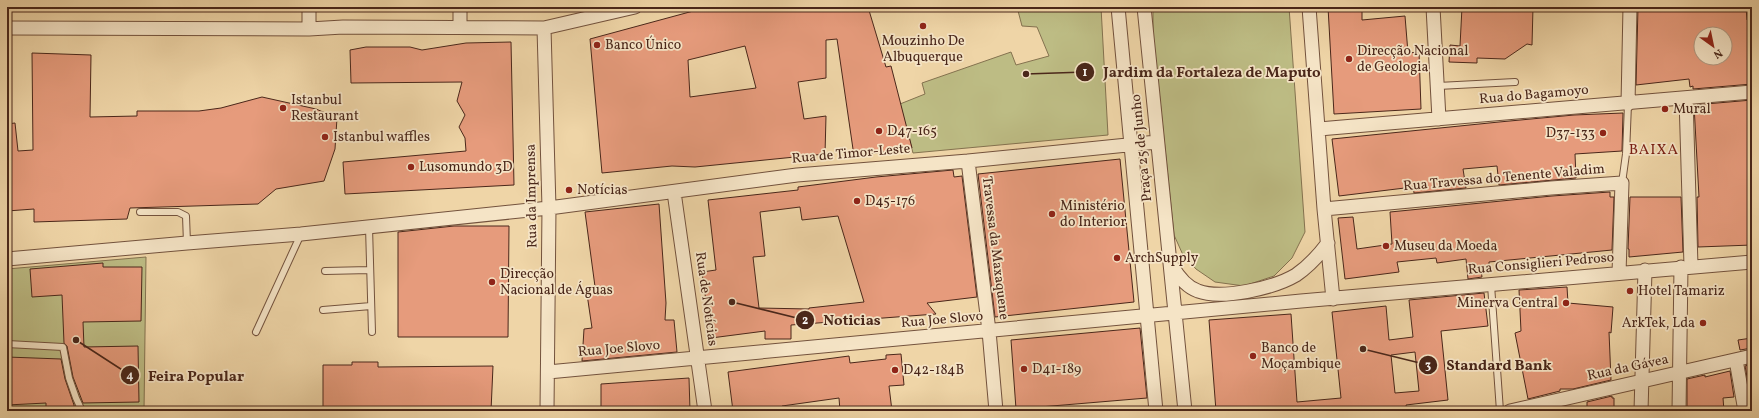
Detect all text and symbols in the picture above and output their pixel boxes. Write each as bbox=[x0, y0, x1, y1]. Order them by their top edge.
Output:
marker: Mouzinho De Albuquerque bbox=[918, 21, 928, 31]
north arrow bbox=[1693, 26, 1733, 66]
place label: Mouzinho De Albuquerque bbox=[881, 32, 965, 67]
place label: Banco Único bbox=[605, 35, 681, 55]
marker: Banco Único bbox=[592, 40, 602, 50]
place label: Direcção Nacional de Geologia bbox=[1357, 42, 1468, 77]
text: N bbox=[1710, 45, 1725, 62]
marker: Direcção Nacional de Geologia bbox=[1344, 54, 1354, 64]
callout: Jardim da Fortaleza de Maputo bbox=[1075, 58, 1329, 85]
text: Jardim da Fortaleza de Maputo bbox=[1102, 63, 1321, 84]
text: 1 bbox=[1083, 65, 1088, 81]
street label: Rua do Bagamoyo bbox=[1478, 81, 1590, 109]
place label: Istanbul Restaurant bbox=[291, 91, 359, 126]
street label: Praça 25 de Junho bbox=[1127, 93, 1157, 203]
place label: Mural bbox=[1673, 100, 1711, 119]
marker: Istanbul Restaurant bbox=[278, 103, 288, 113]
marker: Mural bbox=[1660, 104, 1670, 114]
place label: D47-165 bbox=[887, 122, 937, 141]
place label: D37-133 bbox=[1546, 124, 1595, 143]
marker: D47-165 bbox=[874, 126, 884, 136]
place label: Istanbul waffles bbox=[333, 128, 430, 147]
marker: D37-133 bbox=[1598, 128, 1608, 138]
marker: Istanbul waffles bbox=[320, 132, 330, 142]
street label: Rua de Timor-Leste bbox=[791, 139, 911, 169]
district label: BAIXA bbox=[1629, 140, 1679, 161]
street label: Rua da Imprensa bbox=[522, 144, 542, 248]
place label: Lusomundo 3D bbox=[419, 158, 512, 177]
street label: Rua Travessa do Tenente Valadim bbox=[1402, 160, 1606, 196]
marker: Lusomundo 3D bbox=[406, 162, 416, 172]
street label: Travessa da Maxaquene bbox=[977, 175, 1013, 321]
place label: Notícias bbox=[577, 181, 627, 200]
marker: Notícias bbox=[564, 185, 574, 195]
place label: D45-176 bbox=[865, 192, 915, 211]
marker: D45-176 bbox=[852, 196, 862, 206]
place label: Ministério do Interior bbox=[1060, 197, 1126, 232]
marker: Ministério do Interior bbox=[1047, 209, 1057, 219]
place label: Museu da Moeda bbox=[1394, 237, 1497, 256]
marker: Museu da Moeda bbox=[1381, 241, 1391, 251]
street label: Rua Consiglieri Pedroso bbox=[1467, 248, 1615, 280]
place label: ArchSupply bbox=[1125, 249, 1199, 268]
street label: Rua de Notícias bbox=[690, 251, 722, 347]
marker: ArchSupply bbox=[1112, 253, 1122, 263]
place label: Direcção Nacional de Águas bbox=[500, 265, 613, 300]
marker: Direcção Nacional de Águas bbox=[487, 277, 497, 287]
place label: Hotel Tamariz bbox=[1638, 282, 1725, 301]
marker: Hotel Tamariz bbox=[1625, 286, 1635, 296]
place label: Minerva Central bbox=[1457, 294, 1558, 313]
marker: Minerva Central bbox=[1561, 298, 1571, 308]
callout: Noticias bbox=[795, 306, 889, 333]
street label: Rua Joe Slovo bbox=[900, 307, 984, 333]
text: Noticias bbox=[823, 311, 881, 332]
text: 2 bbox=[802, 313, 808, 329]
place label: ArkTek, Lda bbox=[1622, 314, 1695, 333]
marker: ArkTek, Lda bbox=[1698, 318, 1708, 328]
street label: Rua Joe Slovo bbox=[577, 336, 661, 362]
place label: Banco de Moçambique bbox=[1261, 339, 1341, 374]
street label: Rua da Gávea bbox=[1586, 350, 1670, 386]
marker: Banco de Moçambique bbox=[1248, 351, 1258, 361]
callout: Standard Bank bbox=[1418, 351, 1559, 378]
text: Standard Bank bbox=[1446, 356, 1552, 377]
text: 3 bbox=[1425, 358, 1431, 374]
place label: D41-189 bbox=[1032, 360, 1081, 379]
place label: D42-184B bbox=[903, 361, 964, 380]
callout: Feira Popular bbox=[120, 362, 252, 389]
marker: D41-189 bbox=[1019, 364, 1029, 374]
marker: D42-184B bbox=[890, 365, 900, 375]
text: Feira Popular bbox=[148, 367, 244, 388]
text: 4 bbox=[126, 368, 134, 384]

